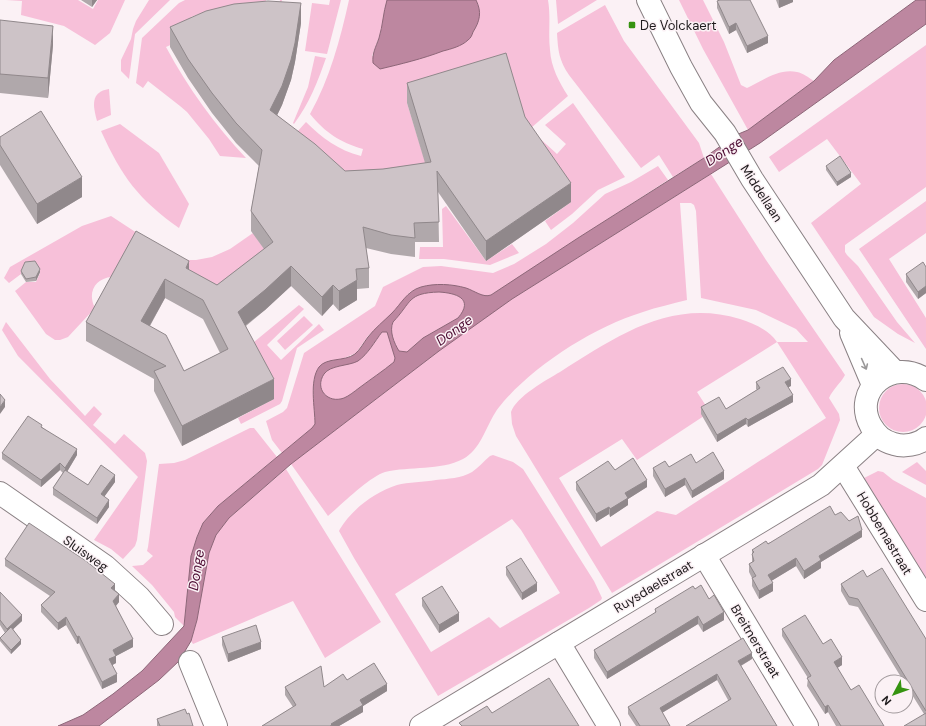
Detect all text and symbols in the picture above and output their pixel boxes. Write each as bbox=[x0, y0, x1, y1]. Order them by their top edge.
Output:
place label: De Volckaert bbox=[640, 17, 717, 34]
marker: De Volckaert bbox=[627, 20, 637, 30]
water label: Donge bbox=[702, 132, 746, 170]
street label: Middellaan bbox=[737, 161, 786, 225]
water label: Donge bbox=[432, 311, 476, 349]
one-way arrow bbox=[861, 358, 868, 370]
street label: Hobbemastraat bbox=[853, 489, 916, 578]
street label: Sluisweg bbox=[60, 532, 112, 575]
water label: Donge bbox=[184, 548, 208, 592]
street label: Ruysdaelstraat bbox=[611, 556, 696, 617]
street label: Breitnerstraat bbox=[727, 601, 784, 681]
north arrow bbox=[874, 674, 914, 714]
text: N bbox=[879, 693, 894, 708]

